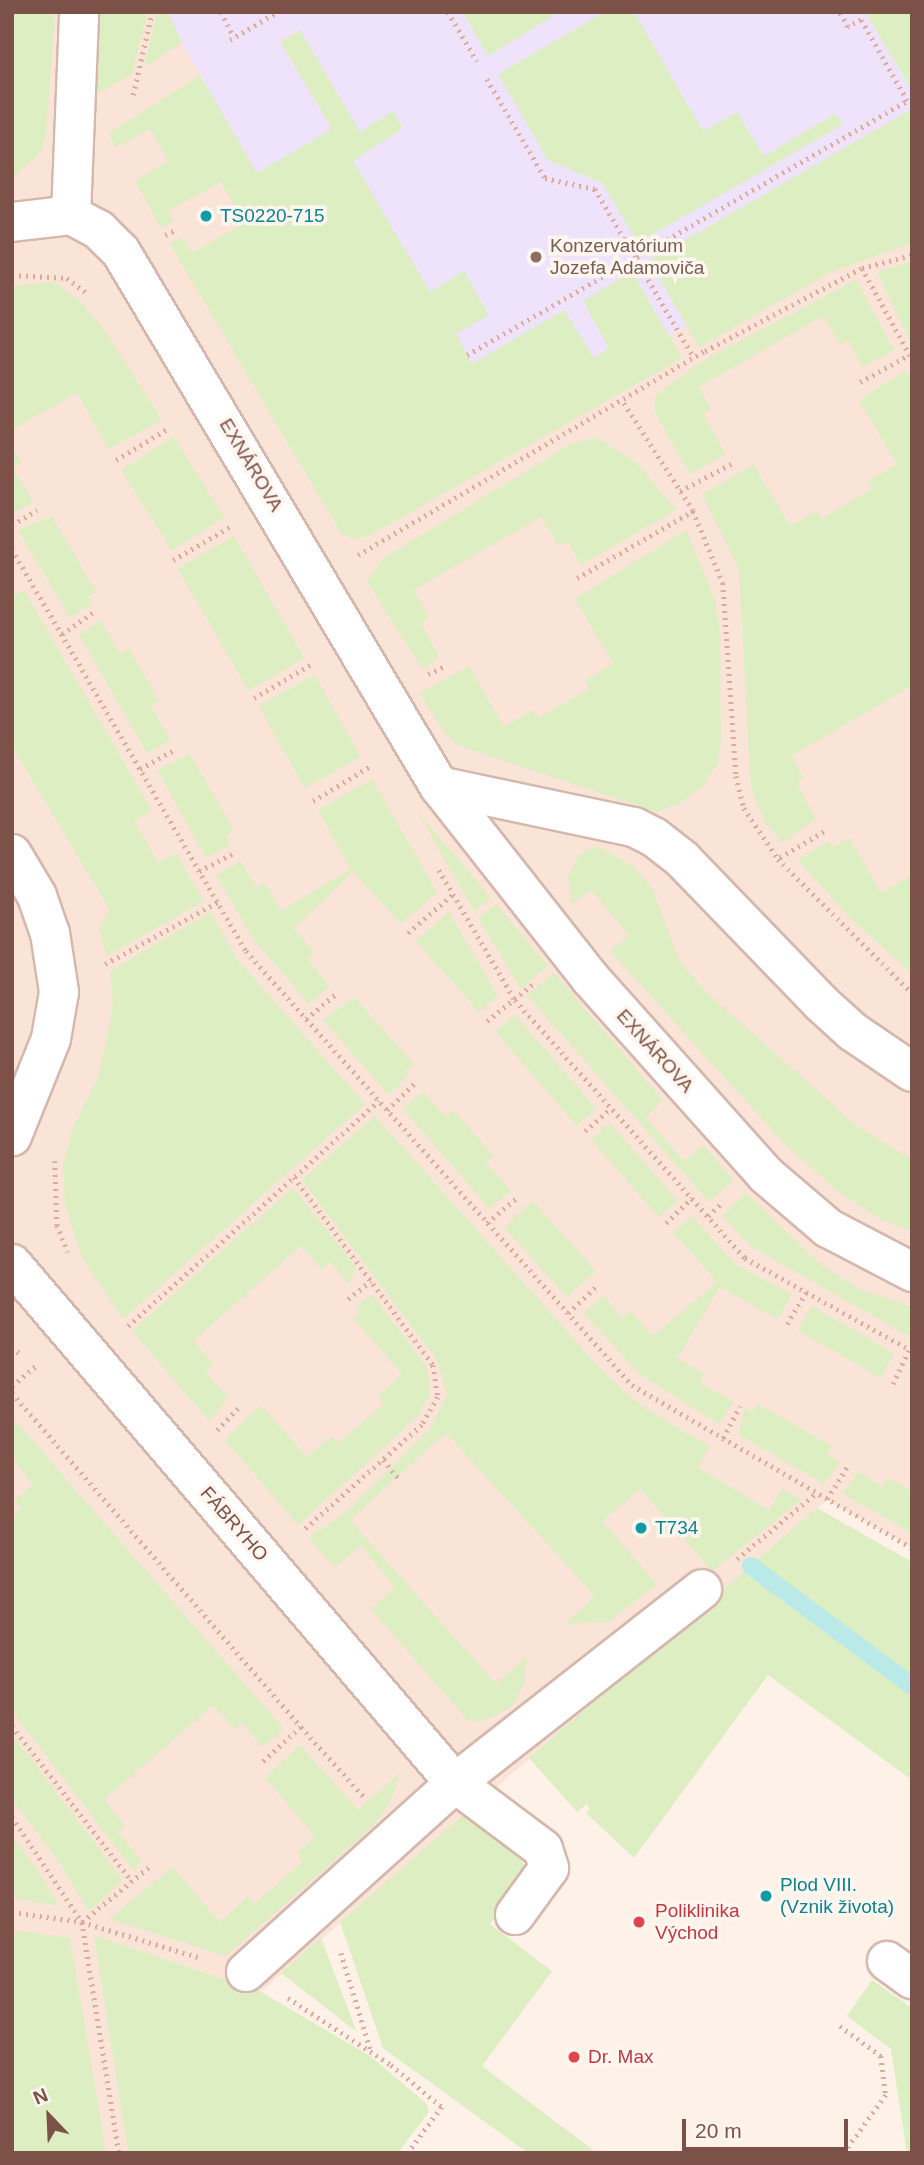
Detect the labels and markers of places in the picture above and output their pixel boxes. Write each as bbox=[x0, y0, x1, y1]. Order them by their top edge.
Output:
place label: TS0220-715 bbox=[220, 205, 325, 227]
marker: TS0220-715 bbox=[198, 208, 214, 224]
place label: Konzervatórium Jozefa Adamoviča bbox=[550, 235, 705, 279]
marker: Konzervatórium Jozefa Adamoviča bbox=[528, 249, 544, 265]
place label: T734 bbox=[655, 1517, 698, 1539]
marker: T734 bbox=[633, 1520, 649, 1536]
place label: Plod VIII. (Vznik života) bbox=[780, 1874, 894, 1918]
marker: Plod VIII. (Vznik života) bbox=[758, 1888, 774, 1904]
place label: Poliklinika Východ bbox=[655, 1900, 739, 1944]
marker: Poliklinika Východ bbox=[629, 1912, 649, 1932]
place label: Dr. Max bbox=[588, 2046, 653, 2068]
marker: Dr. Max bbox=[566, 2049, 582, 2065]

